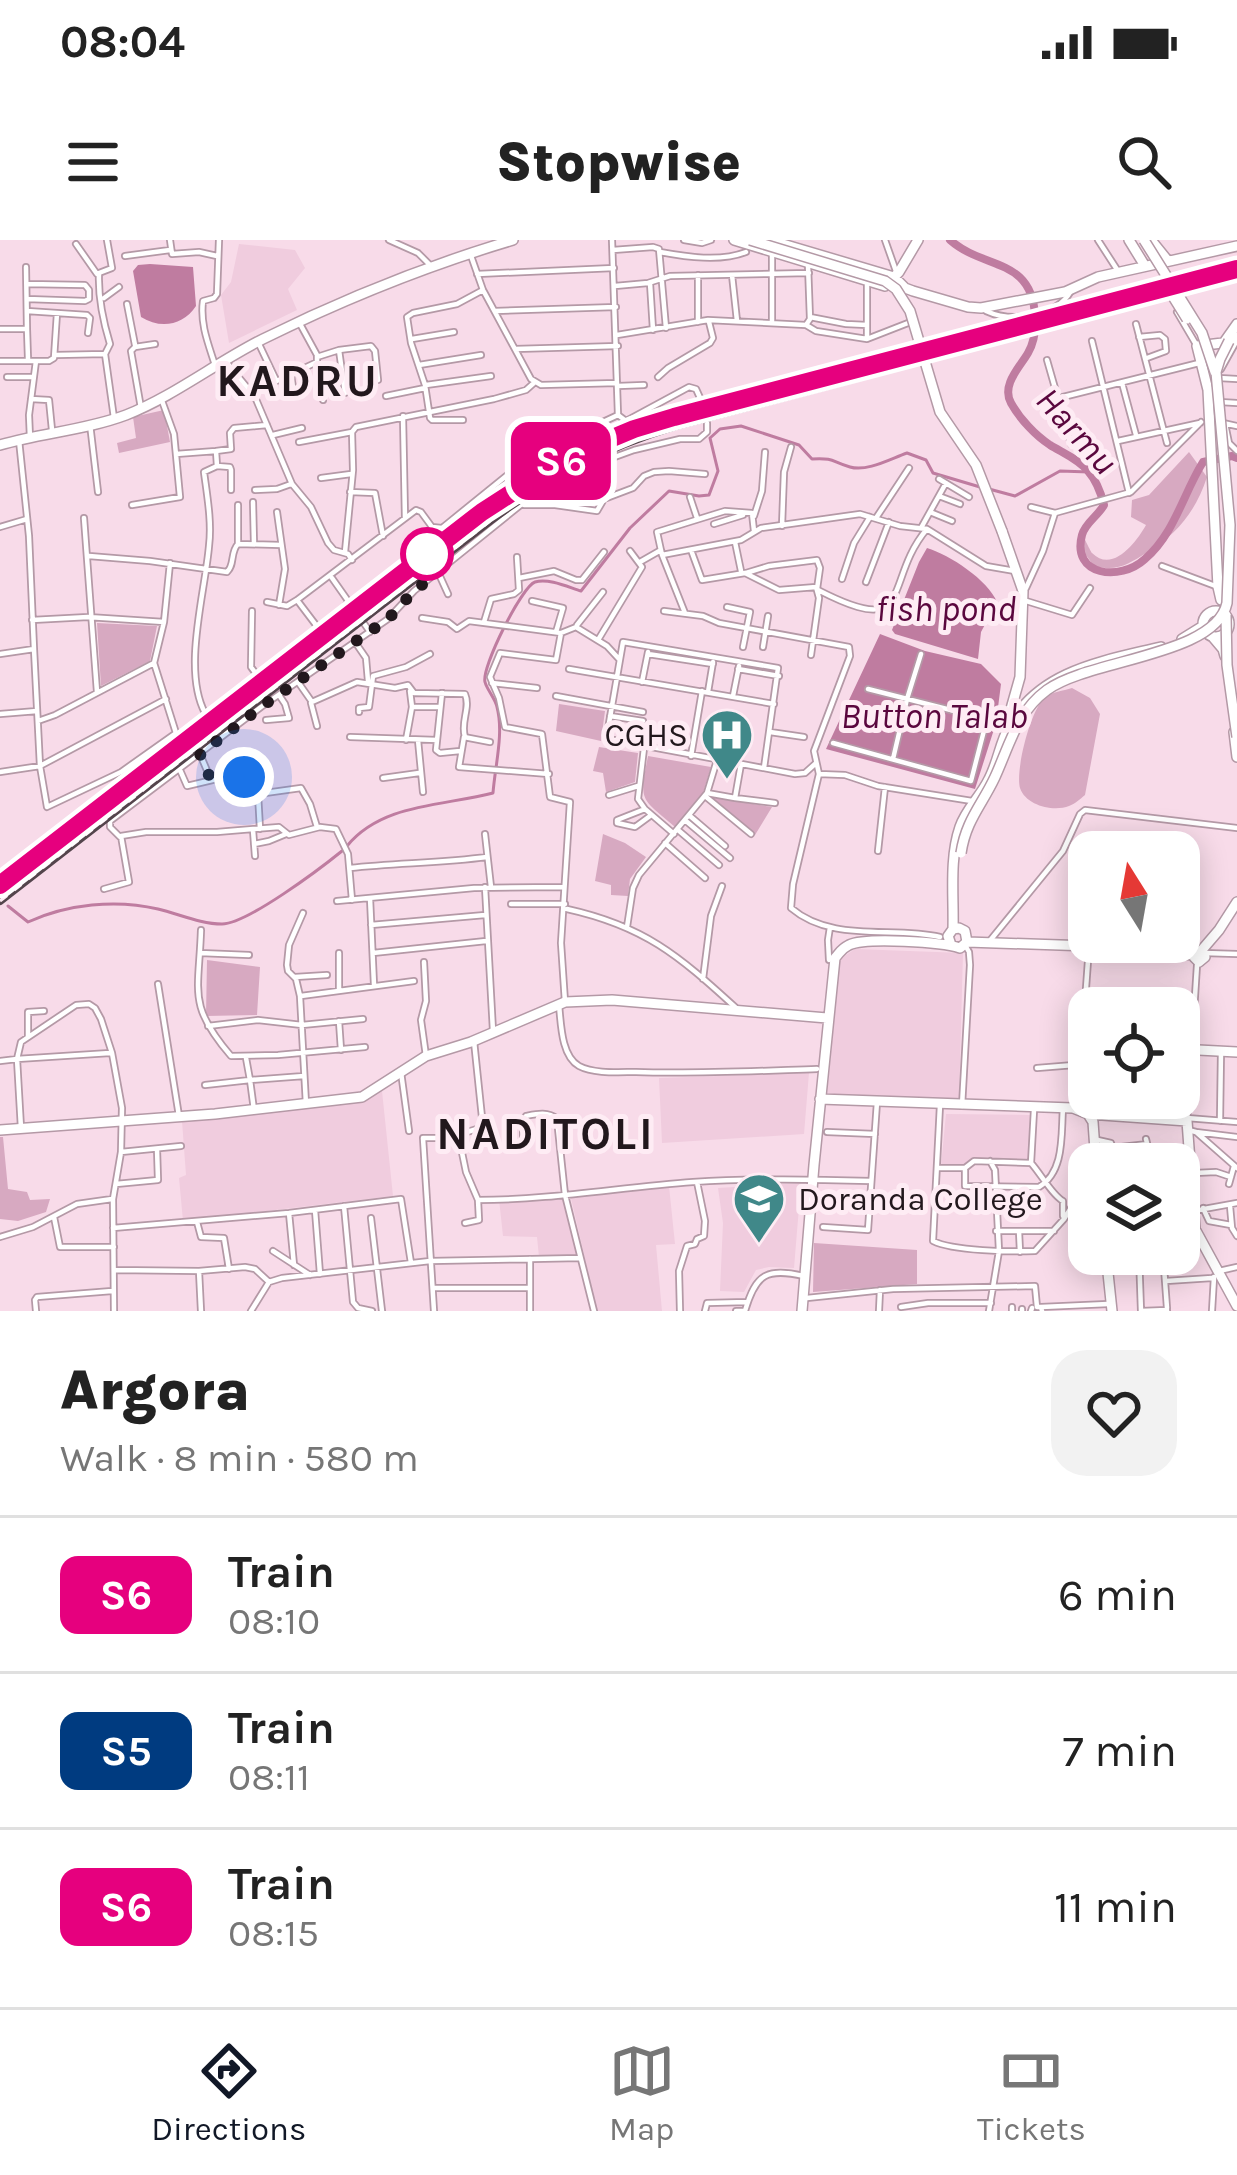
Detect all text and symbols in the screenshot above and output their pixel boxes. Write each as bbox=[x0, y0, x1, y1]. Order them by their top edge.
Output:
text: 08:04 bbox=[60, 16, 185, 68]
icon: menu bbox=[60, 129, 126, 195]
icon: search bbox=[1111, 129, 1177, 195]
text: Stopwise bbox=[496, 130, 741, 194]
district label: KADRU bbox=[216, 355, 380, 407]
water label: Harmu bbox=[1027, 379, 1127, 483]
line badge: S6 bbox=[507, 422, 615, 500]
text: S6 bbox=[535, 436, 587, 486]
unlabelled marker bbox=[402, 529, 452, 579]
water label: fish pond bbox=[876, 588, 1016, 630]
water label: Button Talab bbox=[841, 695, 1027, 737]
hospital icon: CGHS bbox=[699, 707, 755, 781]
place label: CGHS bbox=[605, 716, 688, 754]
your location bbox=[214, 747, 274, 807]
north arrow bbox=[1068, 831, 1200, 963]
map controls bbox=[1068, 831, 1200, 1275]
button: locate bbox=[1068, 987, 1200, 1119]
district label: NADITOLI bbox=[436, 1108, 656, 1160]
button: layers bbox=[1068, 1143, 1200, 1275]
school or university icon: Doranda College bbox=[731, 1171, 787, 1245]
place label: Doranda College bbox=[798, 1180, 1043, 1218]
button: heart bbox=[1051, 1350, 1177, 1476]
text: Argora bbox=[60, 1357, 250, 1423]
text: Walk · 8 min · 580 m bbox=[60, 1435, 419, 1481]
text: Train bbox=[228, 1546, 335, 1598]
text: 6 min bbox=[1058, 1569, 1177, 1621]
text: S6 bbox=[100, 1570, 152, 1620]
text: 08:10 bbox=[228, 1598, 320, 1644]
text: Train bbox=[228, 1702, 335, 1754]
text: 7 min bbox=[1063, 1725, 1177, 1777]
text: S5 bbox=[100, 1726, 152, 1776]
text: 08:11 bbox=[228, 1754, 310, 1800]
text: Train bbox=[228, 1858, 335, 1910]
text: 11 min bbox=[1054, 1881, 1177, 1933]
text: S6 bbox=[100, 1882, 152, 1932]
text: 08:15 bbox=[228, 1910, 319, 1956]
tab: Directions bbox=[151, 2038, 306, 2148]
tab: Map bbox=[609, 2038, 675, 2148]
tab: Tickets bbox=[977, 2038, 1086, 2148]

